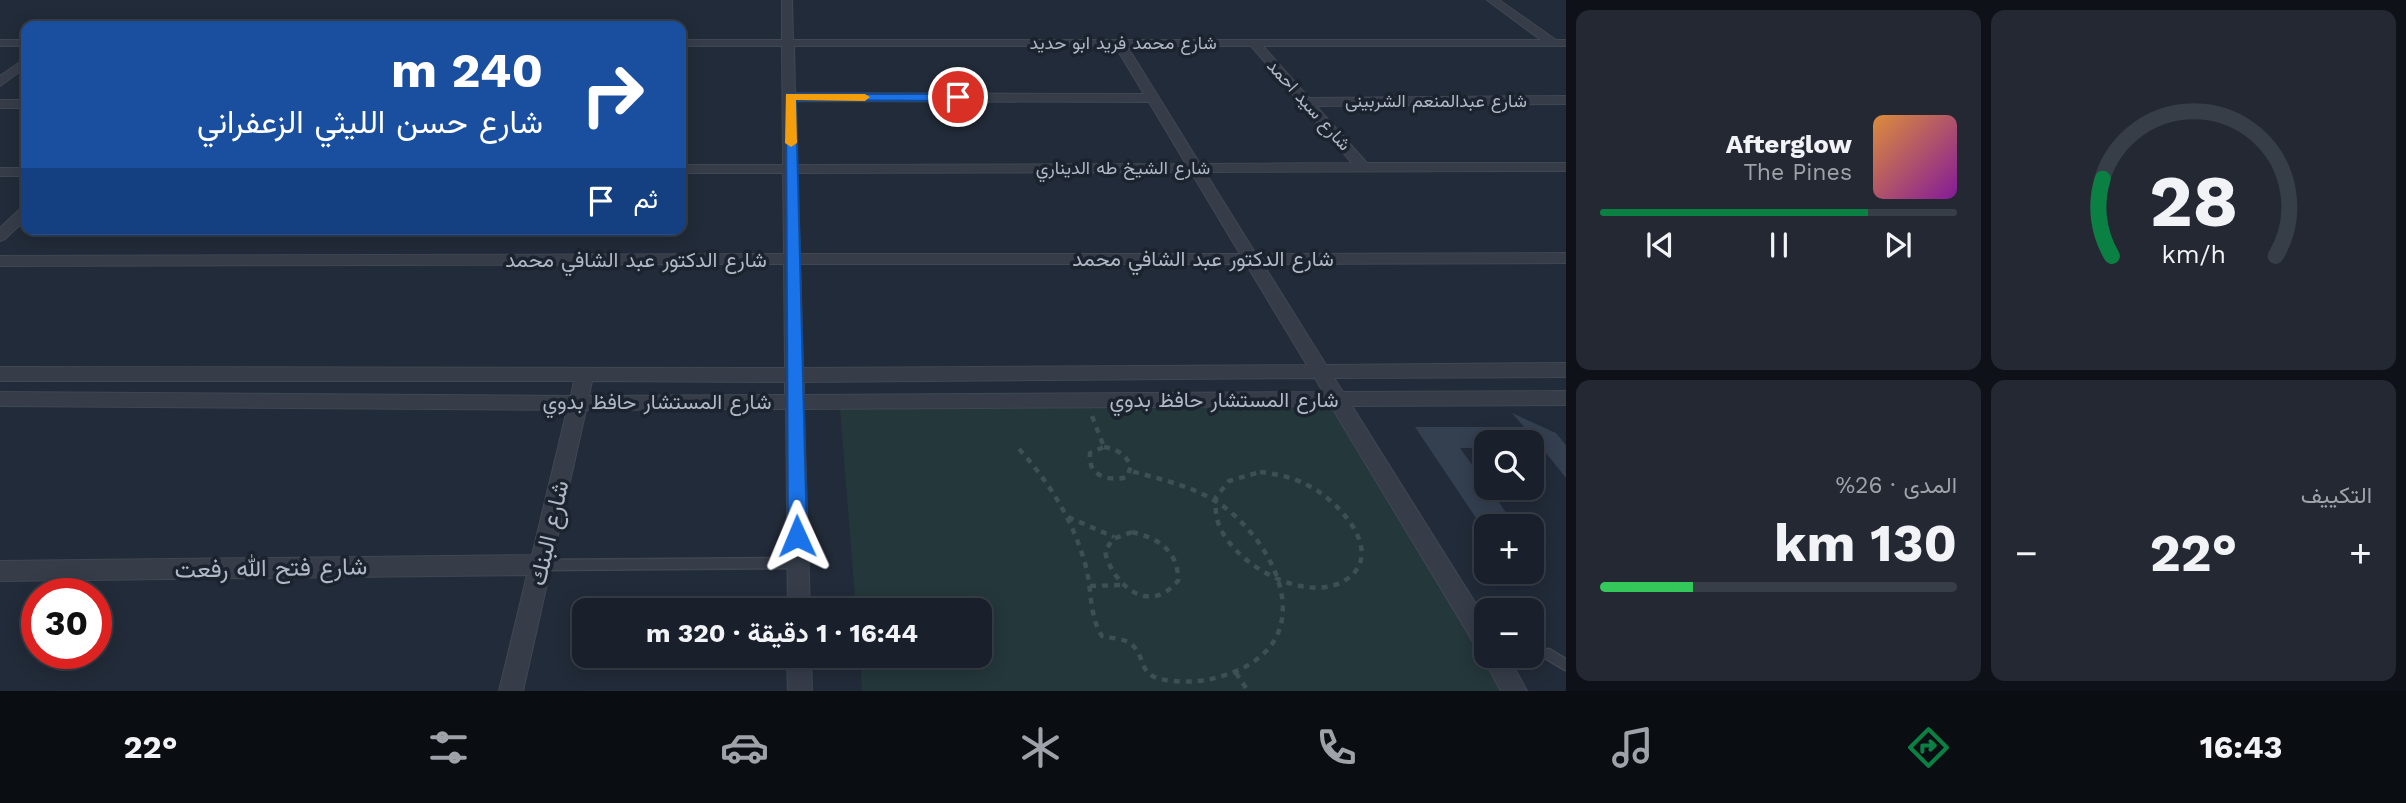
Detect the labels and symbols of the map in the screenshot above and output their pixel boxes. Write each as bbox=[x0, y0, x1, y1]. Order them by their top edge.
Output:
street label: شارع محمد فريد ابو حديد bbox=[1029, 32, 1217, 55]
street label: شارع سيد احمد bbox=[1262, 55, 1356, 156]
pin bbox=[928, 67, 988, 127]
street label: شارع عبدالمنعم الشربينى bbox=[1345, 90, 1527, 113]
street label: شارع الشيخ طه الديناري bbox=[1036, 157, 1210, 183]
street label: شارع الدكتور عبد الشافي محمد bbox=[1072, 246, 1334, 276]
street label: شارع الدكتور عبد الشافي محمد bbox=[505, 247, 767, 277]
street label: شارع المستشار حافظ بدوي bbox=[1109, 387, 1339, 417]
street label: شارع المستشار حافظ بدوي bbox=[542, 389, 772, 419]
street label: شارع البنك bbox=[523, 478, 577, 589]
position arrow bbox=[760, 499, 834, 573]
street label: شارع فتح الله رفعت bbox=[174, 552, 368, 587]
speed limit sign: 30 bbox=[21, 578, 112, 669]

